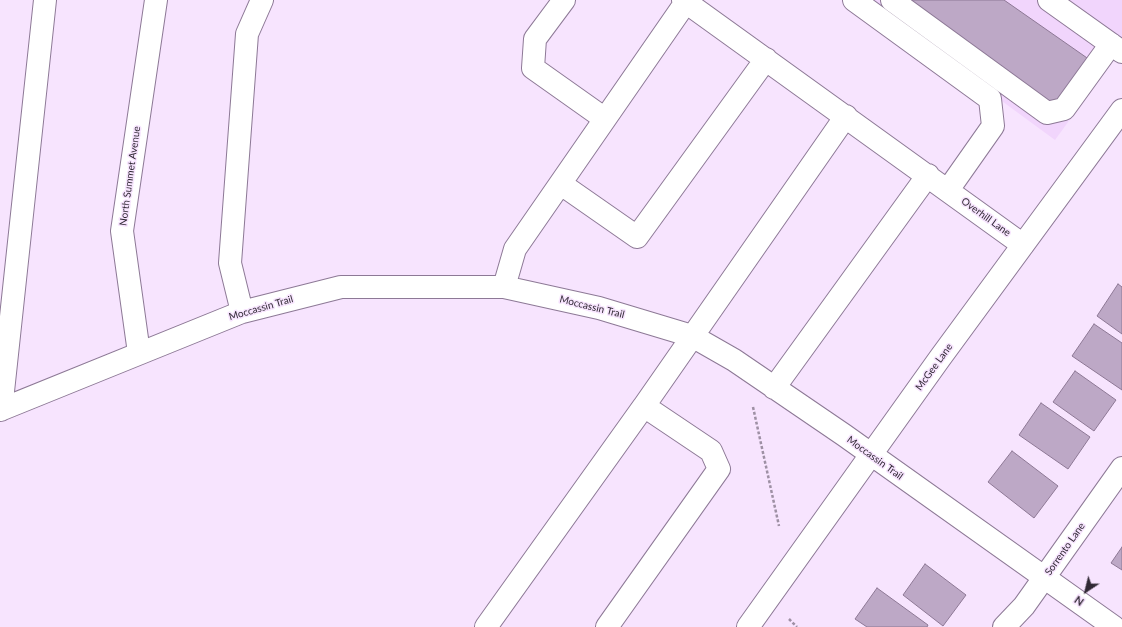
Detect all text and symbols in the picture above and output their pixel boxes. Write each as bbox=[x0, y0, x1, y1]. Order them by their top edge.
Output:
street label: North Summet Avenue bbox=[117, 125, 143, 227]
street label: Overhill Lane bbox=[959, 195, 1013, 239]
street label: Moccassin Trail bbox=[227, 293, 295, 323]
street label: Moccassin Trail bbox=[558, 293, 626, 321]
street label: McGee Lane bbox=[913, 341, 955, 393]
street label: Moccassin Trail bbox=[845, 434, 905, 482]
street label: Sorrento Lane bbox=[1042, 520, 1088, 578]
north arrow bbox=[1066, 571, 1106, 611]
text: N bbox=[1072, 593, 1086, 609]

